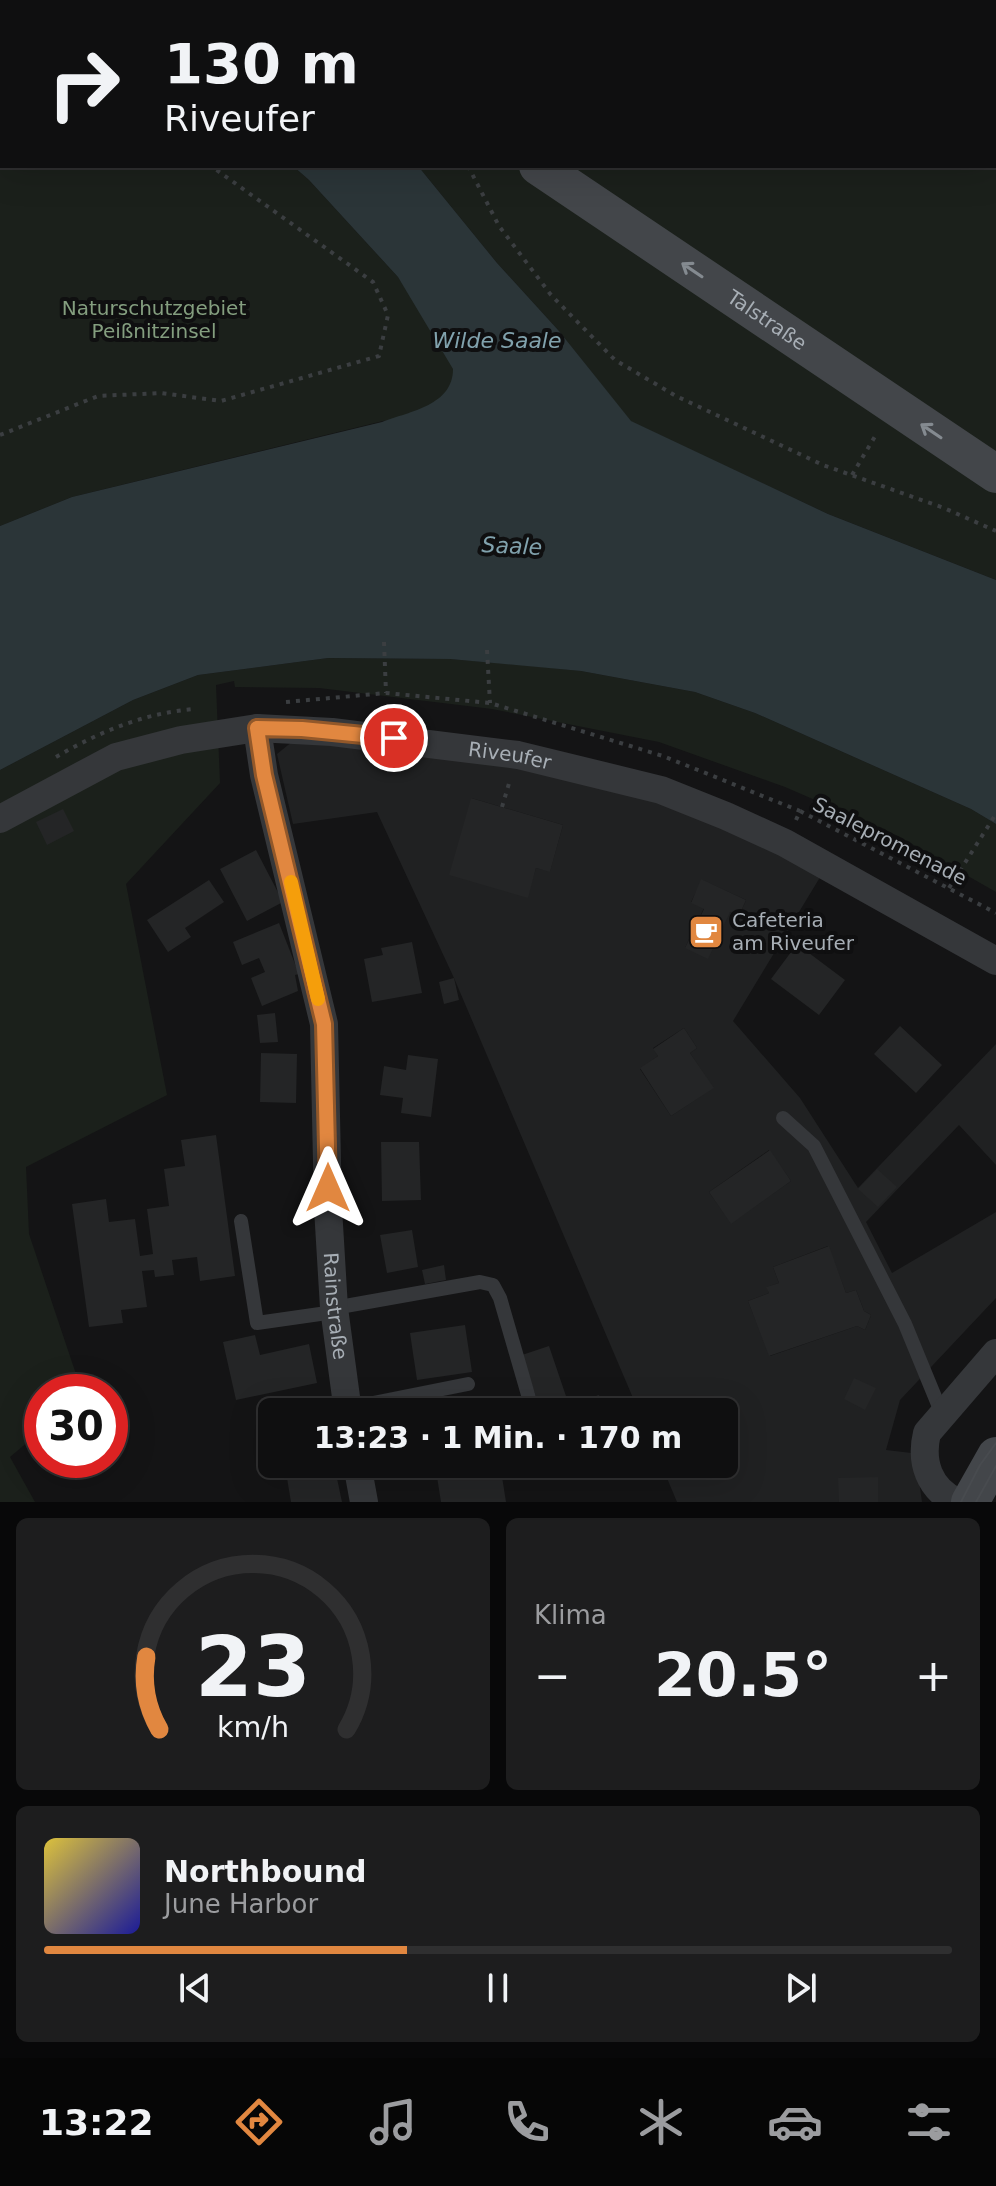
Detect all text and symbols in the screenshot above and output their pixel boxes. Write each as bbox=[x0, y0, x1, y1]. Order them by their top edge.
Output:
text: 130 m bbox=[164, 31, 359, 96]
icon: right bbox=[32, 32, 136, 136]
text: Riveufer bbox=[164, 98, 315, 139]
one-way arrow bbox=[682, 262, 704, 278]
street label: Talstraße bbox=[722, 284, 811, 355]
park label: Naturschutzgebiet Peißnitzinsel bbox=[62, 296, 246, 343]
water label: Wilde Saale bbox=[432, 328, 562, 353]
one-way arrow bbox=[921, 423, 943, 439]
water label: Saale bbox=[481, 532, 543, 560]
pin bbox=[360, 704, 428, 772]
icon: arrive bbox=[372, 716, 416, 760]
street label: Riveufer bbox=[467, 737, 554, 775]
street label: Saalepromenade bbox=[809, 792, 971, 890]
place label: Cafeteria am Riveufer bbox=[732, 908, 855, 955]
cafe icon: Cafeteria am Riveufer bbox=[687, 913, 725, 951]
position arrow bbox=[286, 1146, 370, 1230]
street label: Rainstraße bbox=[319, 1252, 353, 1361]
speed limit sign: 30 bbox=[24, 1374, 128, 1478]
text: 13:23 · 1 Min. · 170 m bbox=[314, 1420, 682, 1455]
text: Klima bbox=[534, 1600, 607, 1630]
text: 23 bbox=[195, 1619, 311, 1716]
text: 20.5° bbox=[654, 1640, 832, 1710]
text: − bbox=[534, 1650, 571, 1701]
text: + bbox=[915, 1650, 952, 1701]
text: km/h bbox=[217, 1710, 289, 1744]
text: Northbound bbox=[164, 1854, 367, 1889]
text: June Harbor bbox=[164, 1889, 318, 1919]
icon: previous bbox=[173, 1966, 217, 2010]
icon: pause bbox=[476, 1966, 520, 2010]
icon: next bbox=[779, 1966, 823, 2010]
icon: directions bbox=[231, 2094, 287, 2150]
icon: music bbox=[365, 2094, 421, 2150]
icon: phone bbox=[499, 2094, 555, 2150]
icon: climate bbox=[633, 2094, 689, 2150]
icon: car bbox=[767, 2094, 823, 2150]
icon: filters bbox=[901, 2094, 957, 2150]
text: 13:22 bbox=[39, 2102, 154, 2143]

